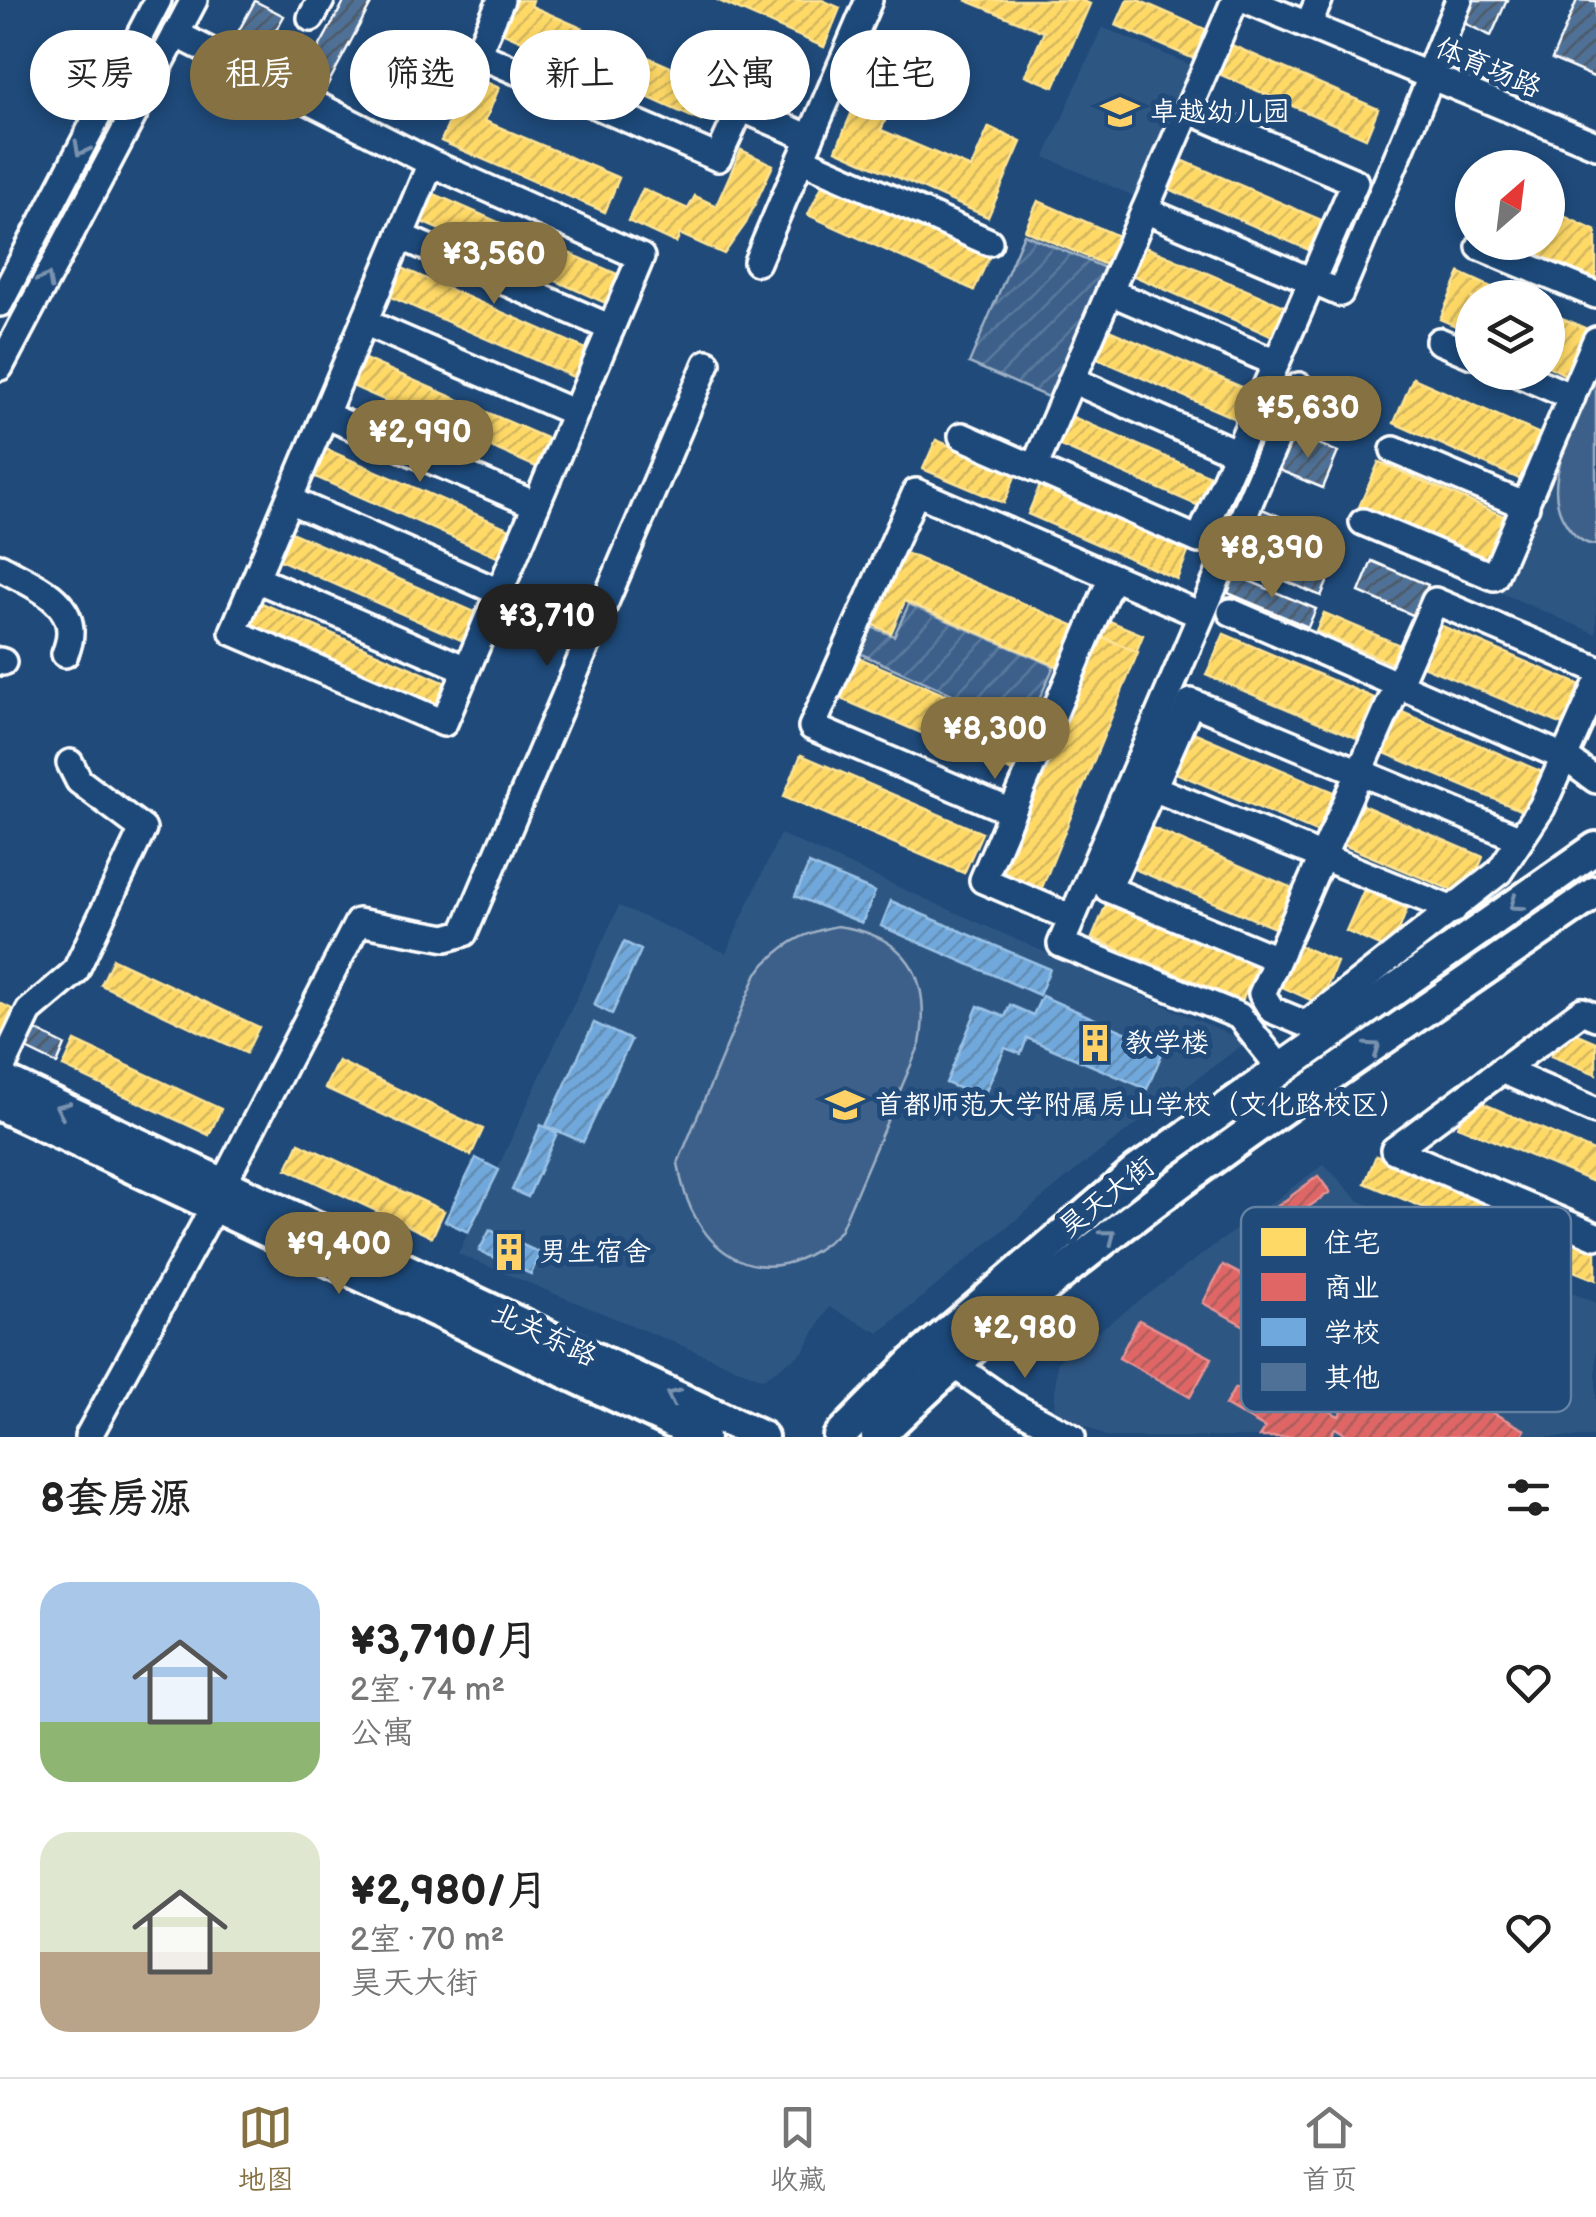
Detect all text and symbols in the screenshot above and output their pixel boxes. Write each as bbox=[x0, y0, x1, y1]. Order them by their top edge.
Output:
chip: 买房 bbox=[30, 30, 170, 120]
chip: 租房 bbox=[190, 30, 330, 120]
chip: 筛选 bbox=[350, 30, 490, 120]
chip: 新上 bbox=[510, 30, 650, 120]
chip: 公寓 bbox=[670, 30, 810, 120]
chip: 住宅 bbox=[830, 30, 970, 120]
street label: 体育场路 bbox=[1430, 31, 1546, 105]
school or university icon: 卓越幼儿园 bbox=[1099, 91, 1141, 133]
place label: 卓越幼儿园 bbox=[1150, 96, 1290, 129]
one-way arrow bbox=[74, 138, 94, 156]
north arrow bbox=[1455, 150, 1565, 260]
map controls bbox=[1455, 150, 1565, 390]
pin: ¥3,560 bbox=[413, 222, 575, 307]
text: ¥3,560 bbox=[442, 235, 546, 274]
one-way arrow bbox=[33, 273, 53, 291]
button: layers bbox=[1455, 280, 1565, 390]
pin: ¥5,630 bbox=[1227, 376, 1389, 461]
text: ¥5,630 bbox=[1256, 389, 1360, 428]
pin: ¥2,990 bbox=[339, 400, 501, 485]
text: ¥2,990 bbox=[368, 413, 472, 452]
pin: ¥8,390 bbox=[1191, 516, 1353, 601]
text: ¥8,390 bbox=[1220, 529, 1324, 568]
pin: ¥3,710 bbox=[466, 584, 628, 669]
text: ¥3,710 bbox=[499, 597, 595, 636]
pin: ¥8,300 bbox=[914, 697, 1076, 782]
text: ¥8,300 bbox=[943, 710, 1047, 749]
one-way arrow bbox=[1509, 892, 1528, 910]
building icon: 教学楼 bbox=[1074, 1022, 1116, 1064]
place label: 教学楼 bbox=[1125, 1027, 1209, 1060]
one-way arrow bbox=[1363, 1042, 1381, 1060]
school or university icon: 首都师范大学附属房山学校（文化路校区） bbox=[824, 1084, 866, 1126]
place label: 首都师范大学附属房山学校（文化路校区） bbox=[875, 1089, 1407, 1122]
one-way arrow bbox=[54, 1101, 72, 1121]
street label: 昊天大街 bbox=[1053, 1150, 1161, 1244]
legend bbox=[1241, 1207, 1571, 1412]
pin: ¥9,400 bbox=[258, 1212, 420, 1297]
text: ¥9,400 bbox=[287, 1225, 391, 1264]
text: 住宅 bbox=[1324, 1227, 1380, 1260]
building icon: 男生宿舍 bbox=[488, 1231, 530, 1273]
one-way arrow bbox=[1098, 1231, 1116, 1248]
place label: 男生宿舍 bbox=[539, 1236, 651, 1269]
text: 商业 bbox=[1324, 1272, 1380, 1305]
street label: 北关东路 bbox=[486, 1296, 602, 1374]
pin: ¥2,980 bbox=[944, 1296, 1106, 1381]
text: ¥2,980 bbox=[973, 1309, 1077, 1348]
text: 学校 bbox=[1324, 1317, 1380, 1350]
text: 其他 bbox=[1324, 1362, 1380, 1395]
one-way arrow bbox=[665, 1388, 683, 1408]
icon: filters bbox=[1501, 1470, 1556, 1525]
text: 8套房源 bbox=[40, 1474, 191, 1525]
text: ¥3,710/月 bbox=[350, 1616, 539, 1667]
icon: home bbox=[120, 1622, 240, 1742]
icon: heart bbox=[1501, 1655, 1556, 1710]
text: 2室 · 74 m² bbox=[350, 1671, 505, 1710]
text: 公寓 bbox=[350, 1714, 414, 1753]
text: ¥2,980/月 bbox=[350, 1866, 548, 1917]
icon: home bbox=[120, 1872, 240, 1992]
icon: heart bbox=[1501, 1905, 1556, 1960]
text: 2室 · 70 m² bbox=[350, 1921, 504, 1960]
text: 昊天大街 bbox=[350, 1964, 478, 2003]
tab: 地图 bbox=[238, 2100, 294, 2197]
tab: 收藏 bbox=[770, 2100, 826, 2197]
tab: 首页 bbox=[1302, 2100, 1358, 2197]

